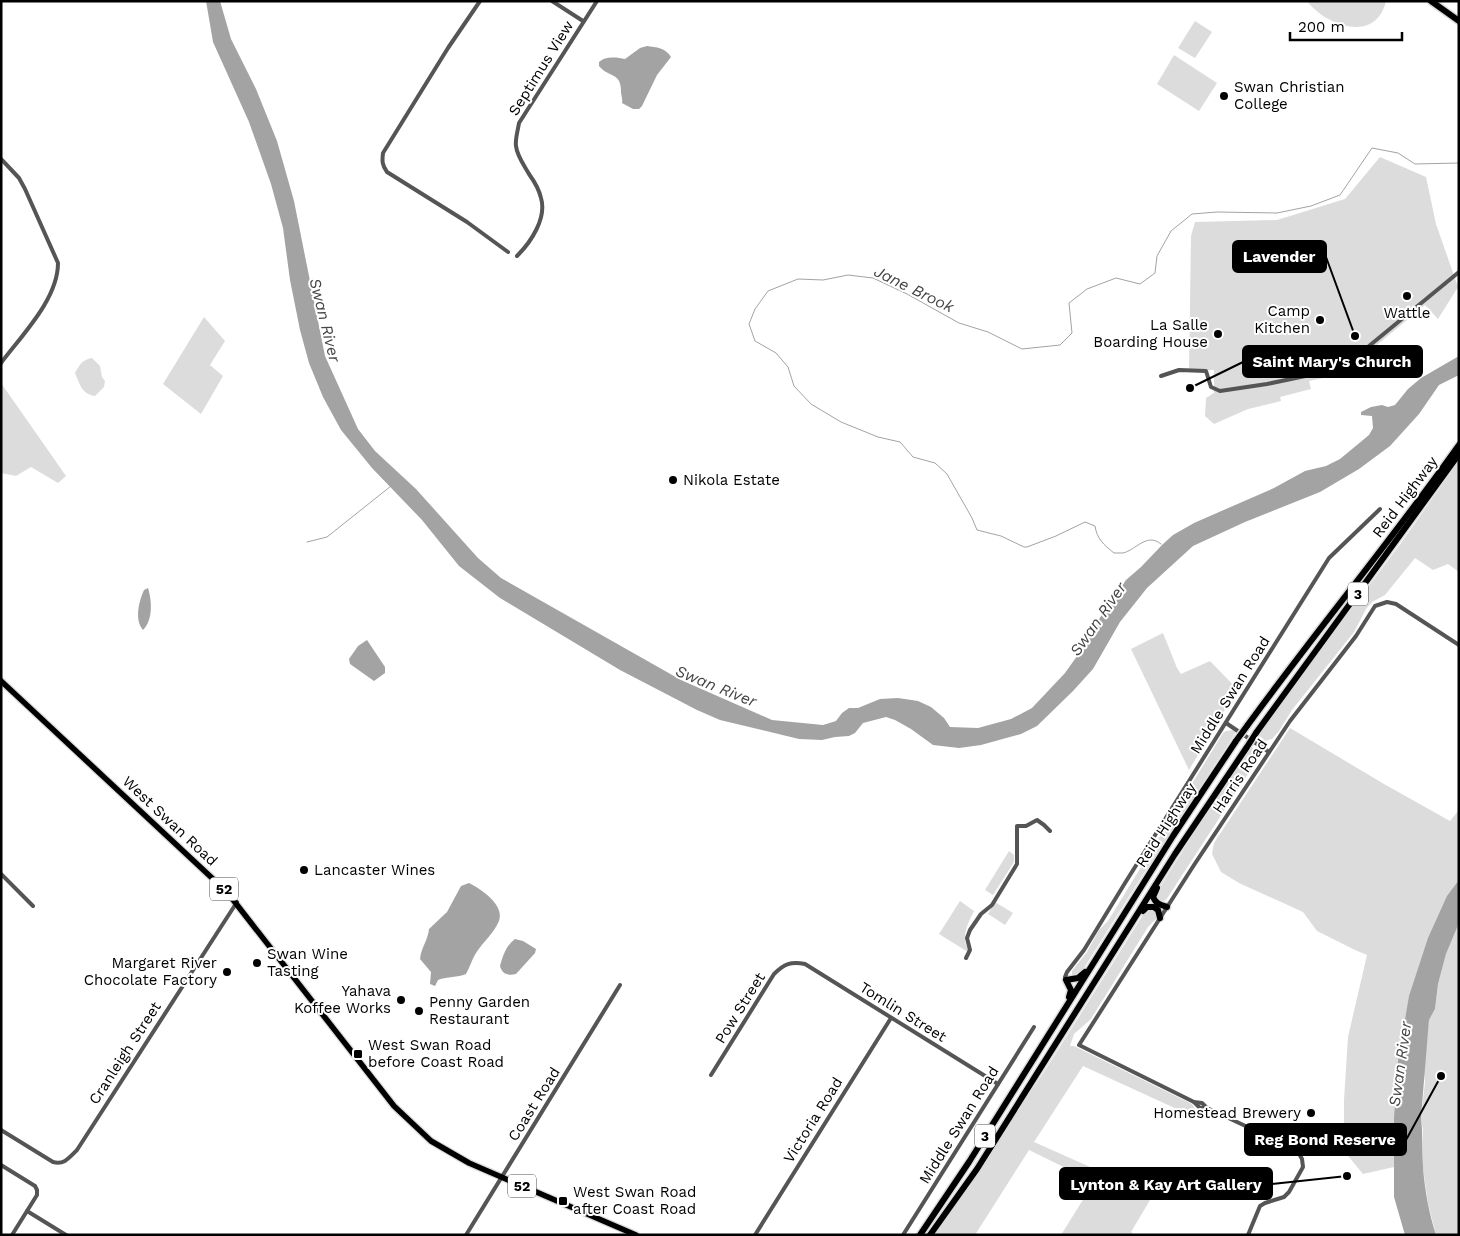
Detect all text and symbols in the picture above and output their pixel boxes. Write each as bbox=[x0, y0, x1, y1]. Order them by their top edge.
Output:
scale bar bbox=[1290, 10, 1402, 42]
street label: Septimus View bbox=[505, 17, 578, 119]
text: 200 m bbox=[1298, 18, 1345, 36]
place label: Swan Christian College bbox=[1234, 78, 1345, 113]
marker: Swan Christian College bbox=[1218, 90, 1230, 102]
callout: Lavender bbox=[1233, 241, 1326, 272]
text: Lavender bbox=[1243, 247, 1315, 266]
water label: Jane Brook bbox=[871, 261, 958, 317]
water label: Swan River bbox=[305, 276, 345, 365]
marker: Wattle bbox=[1401, 290, 1413, 302]
place label: Camp Kitchen bbox=[1254, 302, 1310, 337]
place label: Wattle bbox=[1384, 304, 1430, 322]
marker: Camp Kitchen bbox=[1314, 314, 1326, 326]
place label: La Salle Boarding House bbox=[1093, 316, 1208, 351]
marker: La Salle Boarding House bbox=[1212, 328, 1224, 340]
callout: Saint Mary's Church bbox=[1243, 346, 1422, 377]
text: Saint Mary's Church bbox=[1253, 352, 1411, 371]
street label: Reid Highway bbox=[1369, 453, 1442, 541]
place label: Nikola Estate bbox=[683, 471, 780, 489]
marker: Nikola Estate bbox=[667, 474, 679, 486]
water label: Swan River bbox=[1066, 578, 1131, 660]
road number: 3 bbox=[1348, 582, 1368, 606]
street label: Middle Swan Road bbox=[1186, 633, 1274, 757]
water label: Swan River bbox=[673, 661, 760, 711]
street label: Harris Road bbox=[1209, 736, 1271, 816]
street label: West Swan Road bbox=[119, 772, 221, 870]
street label: Reid Highway bbox=[1132, 779, 1200, 871]
place label: Lancaster Wines bbox=[314, 861, 435, 879]
marker: Lancaster Wines bbox=[298, 864, 310, 876]
road number: 52 bbox=[210, 878, 238, 901]
place label: Swan Wine Tasting bbox=[267, 945, 348, 980]
place label: Margaret River Chocolate Factory bbox=[84, 954, 217, 989]
marker: Swan Wine Tasting bbox=[251, 957, 263, 969]
marker: Margaret River Chocolate Factory bbox=[221, 966, 233, 978]
street label: Pow Street bbox=[711, 969, 769, 1047]
street label: Tomlin Street bbox=[856, 978, 950, 1046]
place label: Yahava Koffee Works bbox=[294, 982, 391, 1017]
place label: Penny Garden Restaurant bbox=[429, 993, 530, 1028]
marker: Yahava Koffee Works bbox=[395, 994, 407, 1006]
street label: Cranleigh Street bbox=[85, 998, 165, 1108]
marker: Penny Garden Restaurant bbox=[413, 1005, 425, 1017]
water label: Swan River bbox=[1385, 1019, 1415, 1108]
place label: West Swan Road before Coast Road bbox=[368, 1036, 504, 1071]
marker: West Swan Road before Coast Road bbox=[352, 1048, 364, 1060]
street label: Middle Swan Road bbox=[915, 1063, 1003, 1187]
street label: Coast Road bbox=[504, 1064, 564, 1144]
street label: Victoria Road bbox=[780, 1074, 846, 1166]
place label: Homestead Brewery bbox=[1153, 1104, 1301, 1122]
marker: Homestead Brewery bbox=[1305, 1107, 1317, 1119]
road number: 3 bbox=[975, 1124, 995, 1148]
callout: Reg Bond Reserve bbox=[1245, 1124, 1406, 1155]
text: Reg Bond Reserve bbox=[1254, 1130, 1396, 1149]
callout: Lynton & Kay Art Gallery bbox=[1060, 1168, 1272, 1199]
road number: 52 bbox=[508, 1174, 536, 1198]
text: Lynton & Kay Art Gallery bbox=[1070, 1175, 1263, 1194]
place label: West Swan Road after Coast Road bbox=[573, 1183, 696, 1218]
marker: West Swan Road after Coast Road bbox=[557, 1195, 569, 1207]

